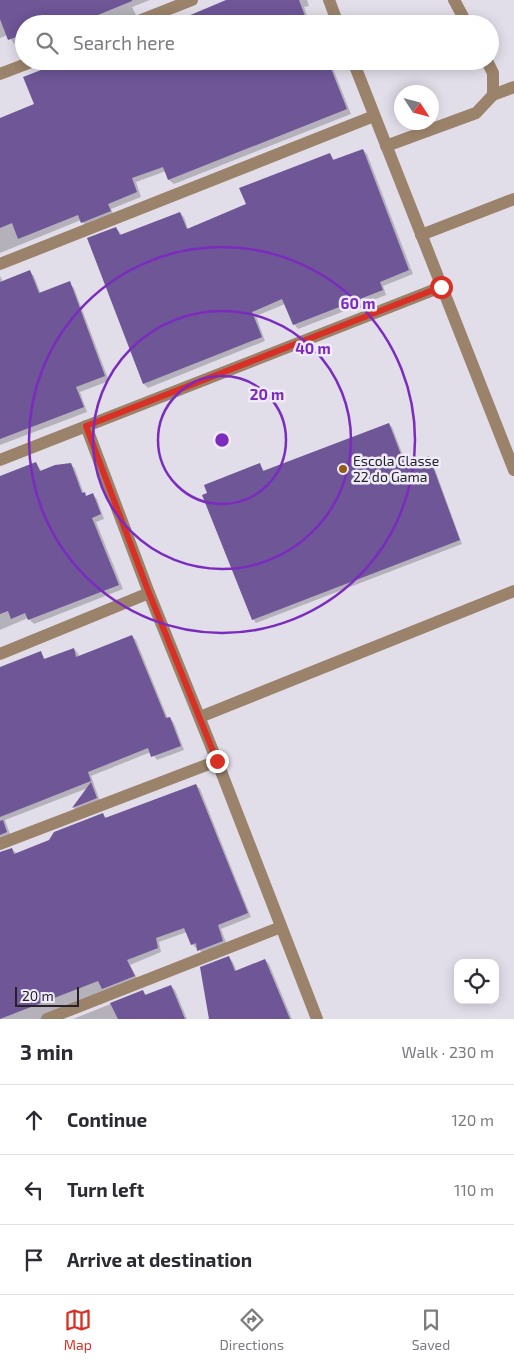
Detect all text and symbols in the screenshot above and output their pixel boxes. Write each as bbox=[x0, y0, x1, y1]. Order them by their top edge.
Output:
search box bbox=[15, 15, 499, 70]
icon: search bbox=[33, 29, 61, 57]
text: Search here bbox=[73, 31, 175, 54]
north arrow bbox=[394, 85, 439, 130]
route start bbox=[430, 276, 453, 299]
text: 60 m bbox=[341, 294, 375, 312]
text: 40 m bbox=[295, 339, 331, 357]
text: 20 m bbox=[250, 385, 284, 403]
centre of rings bbox=[213, 431, 231, 449]
place label: Escola Classe 22 do Gama bbox=[353, 452, 439, 485]
marker: Escola Classe 22 do Gama bbox=[337, 463, 349, 475]
route end bbox=[206, 750, 229, 773]
map controls bbox=[454, 959, 499, 1004]
button: locate bbox=[454, 959, 499, 1004]
scale bar bbox=[15, 984, 79, 1007]
text: 20 m bbox=[22, 987, 54, 1004]
text: 3 min bbox=[20, 1039, 73, 1064]
text: Walk · 230 m bbox=[401, 1042, 494, 1061]
icon: ahead bbox=[20, 1106, 48, 1134]
text: Continue bbox=[67, 1108, 147, 1131]
text: 120 m bbox=[451, 1110, 494, 1129]
icon: left bbox=[20, 1176, 48, 1204]
text: Turn left bbox=[67, 1178, 144, 1201]
text: 110 m bbox=[454, 1180, 494, 1199]
icon: arrive bbox=[20, 1246, 48, 1274]
text: Arrive at destination bbox=[67, 1248, 252, 1271]
tab: Map bbox=[64, 1306, 92, 1353]
tab: Directions bbox=[220, 1306, 284, 1353]
tab: Saved bbox=[412, 1306, 450, 1353]

